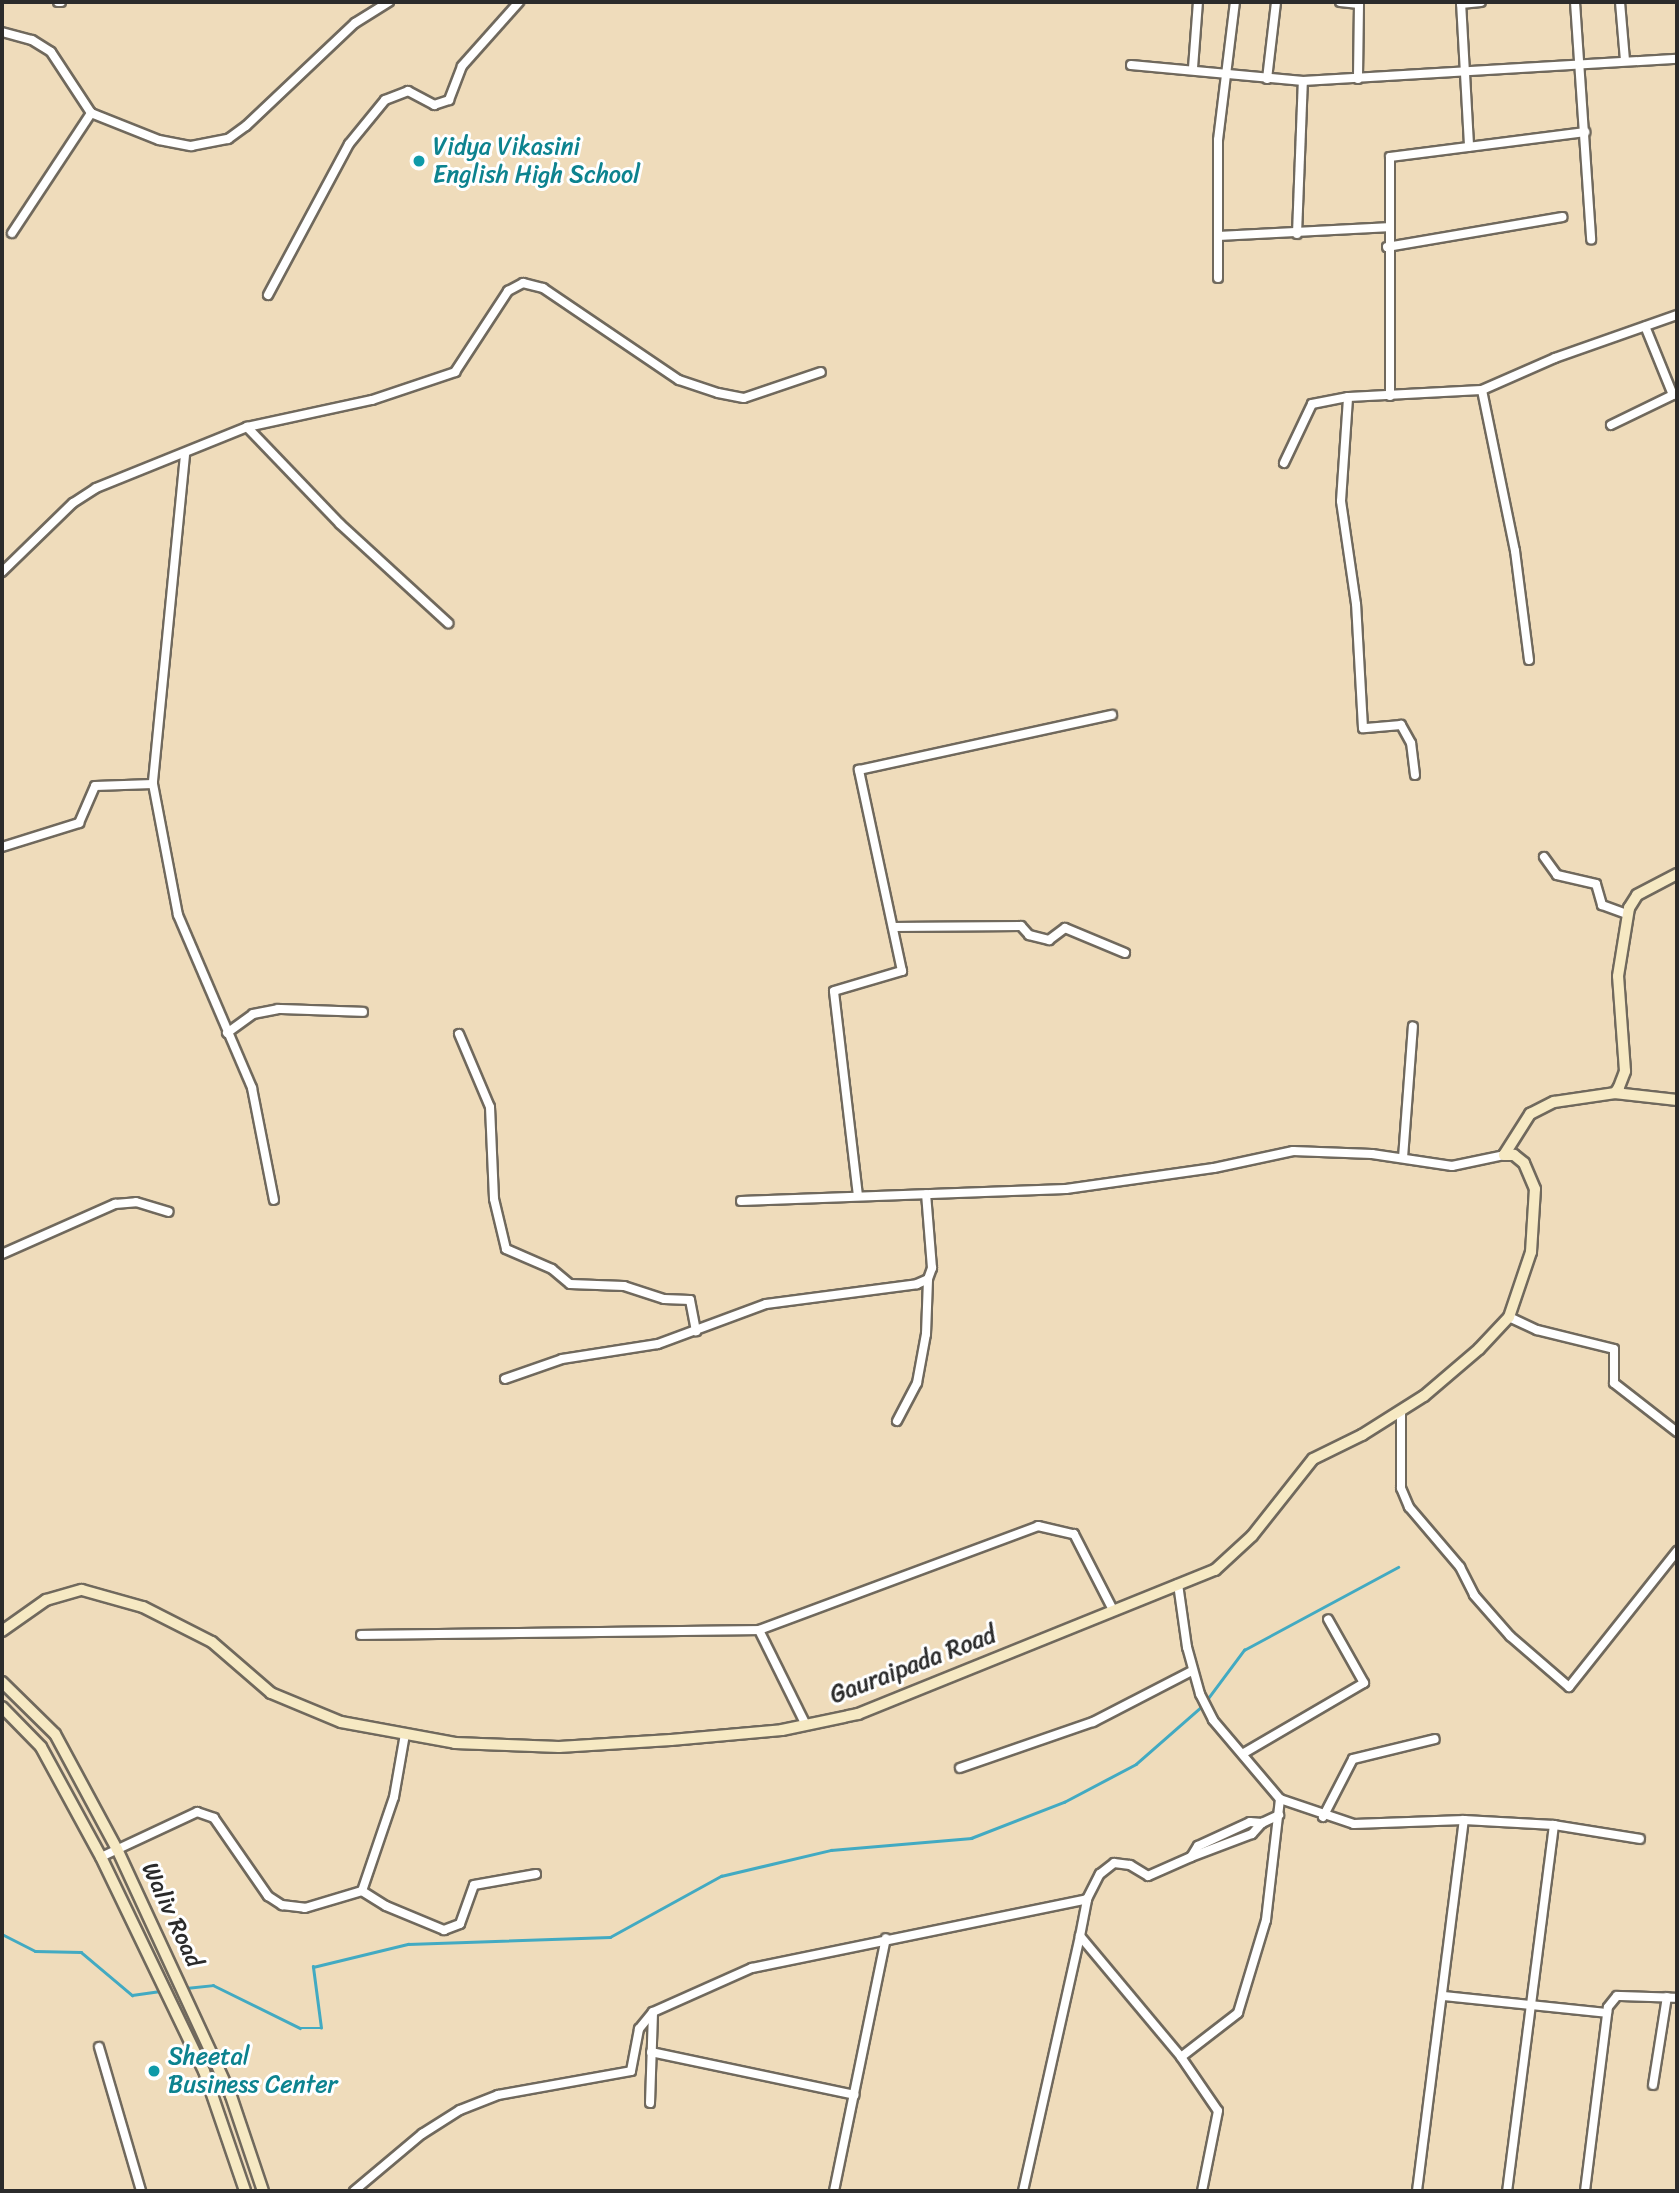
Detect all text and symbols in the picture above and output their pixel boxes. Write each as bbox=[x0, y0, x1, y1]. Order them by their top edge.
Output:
place label: Vidya Vikasini English High School bbox=[433, 133, 640, 189]
marker: Vidya Vikasini English High School bbox=[411, 153, 427, 169]
street label: Gauraipada Road bbox=[826, 1620, 1000, 1710]
street label: Waliv Road bbox=[135, 1858, 209, 1972]
place label: Sheetal Business Center bbox=[168, 2043, 338, 2099]
marker: Sheetal Business Center bbox=[146, 2063, 162, 2079]

